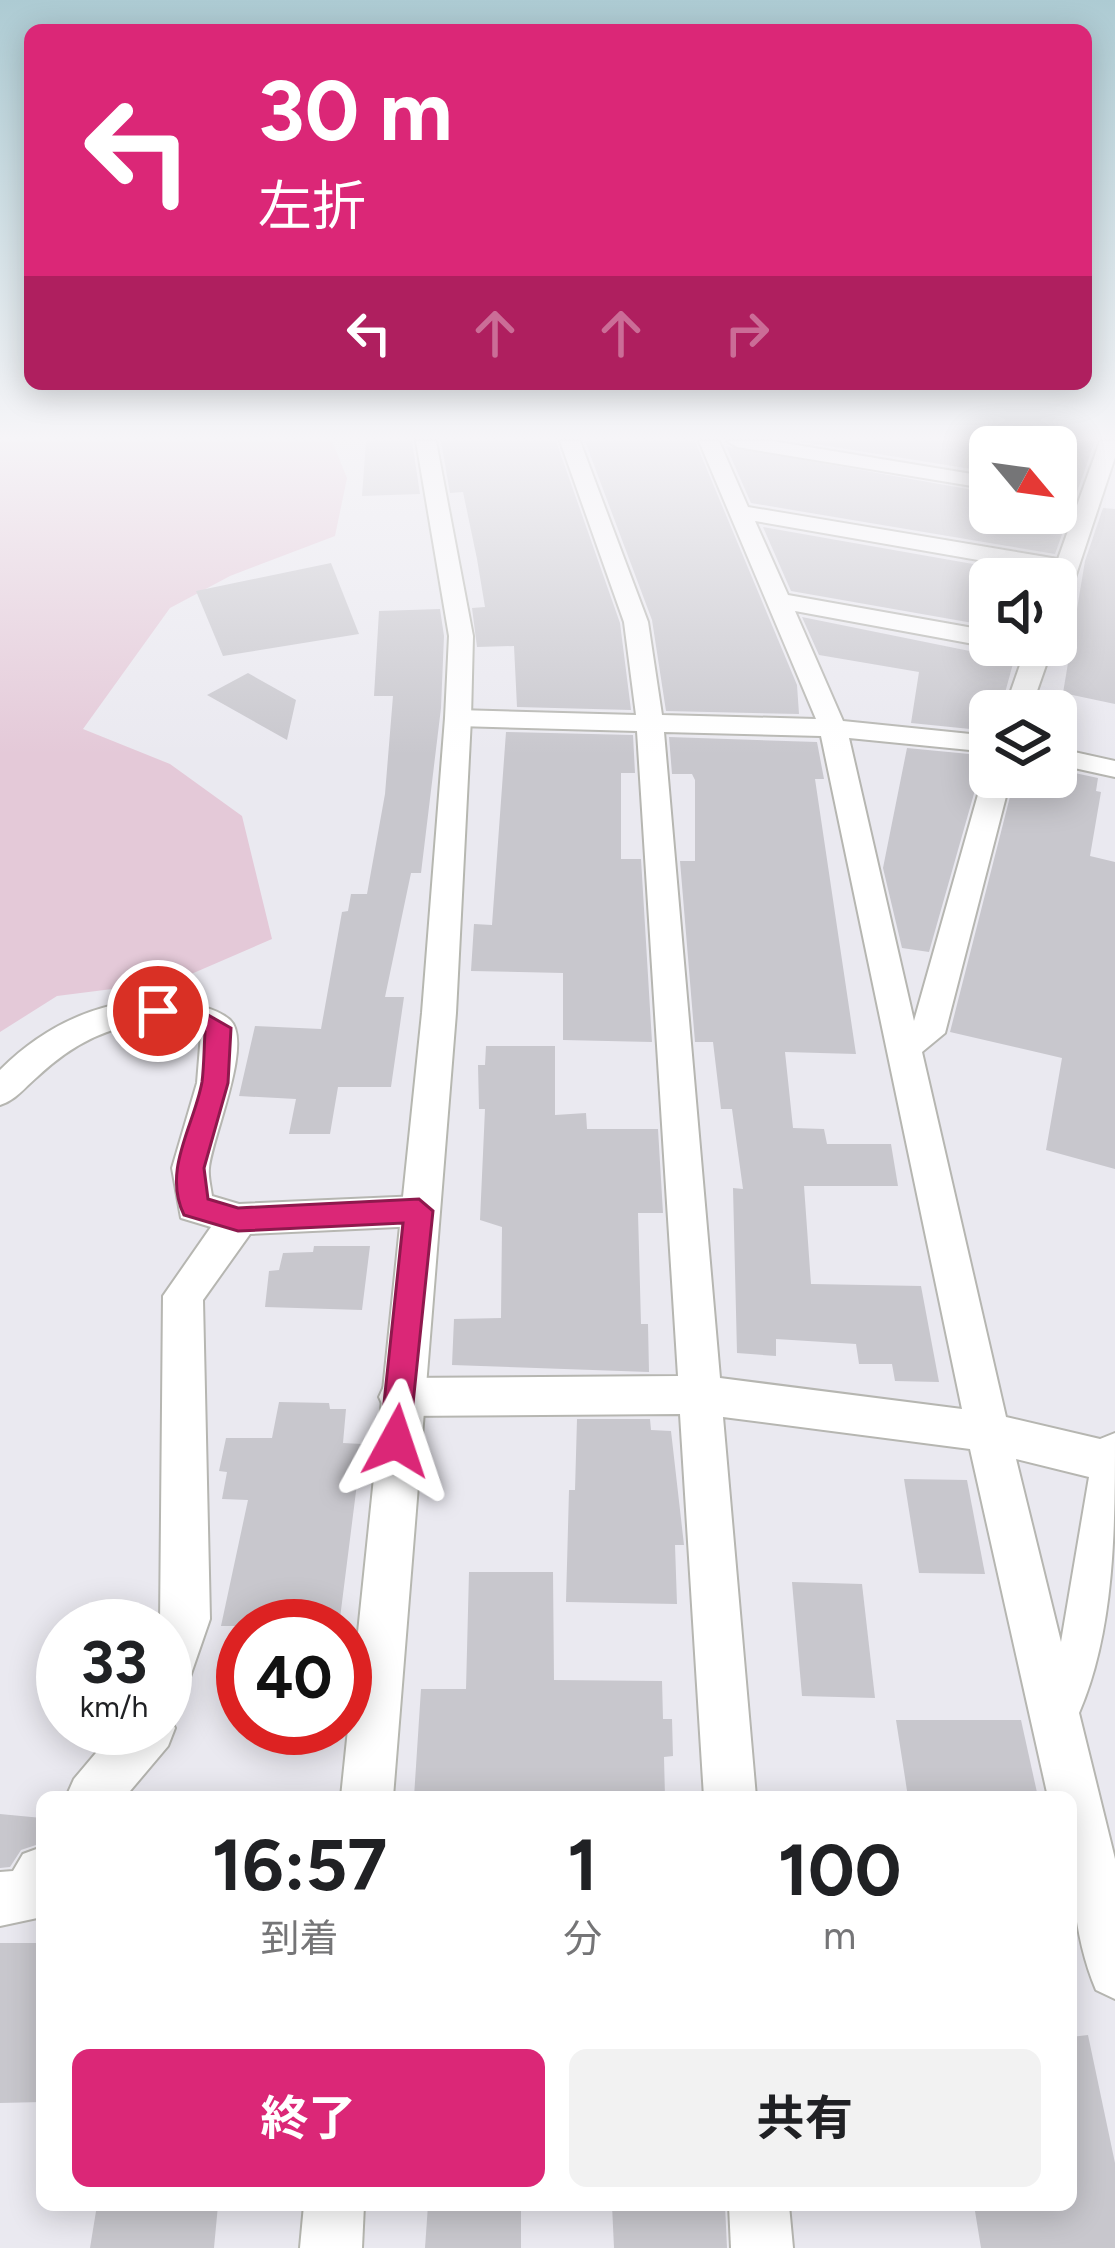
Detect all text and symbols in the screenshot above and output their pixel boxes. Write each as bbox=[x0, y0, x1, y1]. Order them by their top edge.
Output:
text: 30 m bbox=[258, 60, 452, 161]
icon: left bbox=[60, 72, 216, 228]
text: 左折 bbox=[258, 174, 366, 239]
icon: left bbox=[336, 300, 402, 366]
icon: ahead bbox=[462, 300, 528, 366]
icon: ahead bbox=[588, 300, 654, 366]
icon: right bbox=[714, 300, 780, 366]
north arrow bbox=[969, 426, 1077, 534]
map controls bbox=[969, 426, 1077, 798]
button: sound bbox=[969, 558, 1077, 666]
button: layers bbox=[969, 690, 1077, 798]
pin bbox=[107, 960, 209, 1062]
icon: arrive bbox=[125, 978, 191, 1044]
position arrow bbox=[333, 1378, 459, 1504]
speed limit sign: 40 bbox=[216, 1599, 372, 1755]
text: 33 bbox=[81, 1626, 147, 1698]
text: km/h bbox=[80, 1688, 148, 1725]
text: 16:57 bbox=[212, 1822, 387, 1908]
text: 1 bbox=[567, 1822, 598, 1908]
text: 100 bbox=[778, 1827, 901, 1913]
text: m bbox=[823, 1912, 856, 1959]
text: 到着 bbox=[260, 1915, 338, 1962]
text: 分 bbox=[563, 1915, 602, 1962]
button: 終了 bbox=[72, 2049, 545, 2187]
button: 共有 bbox=[569, 2049, 1041, 2187]

